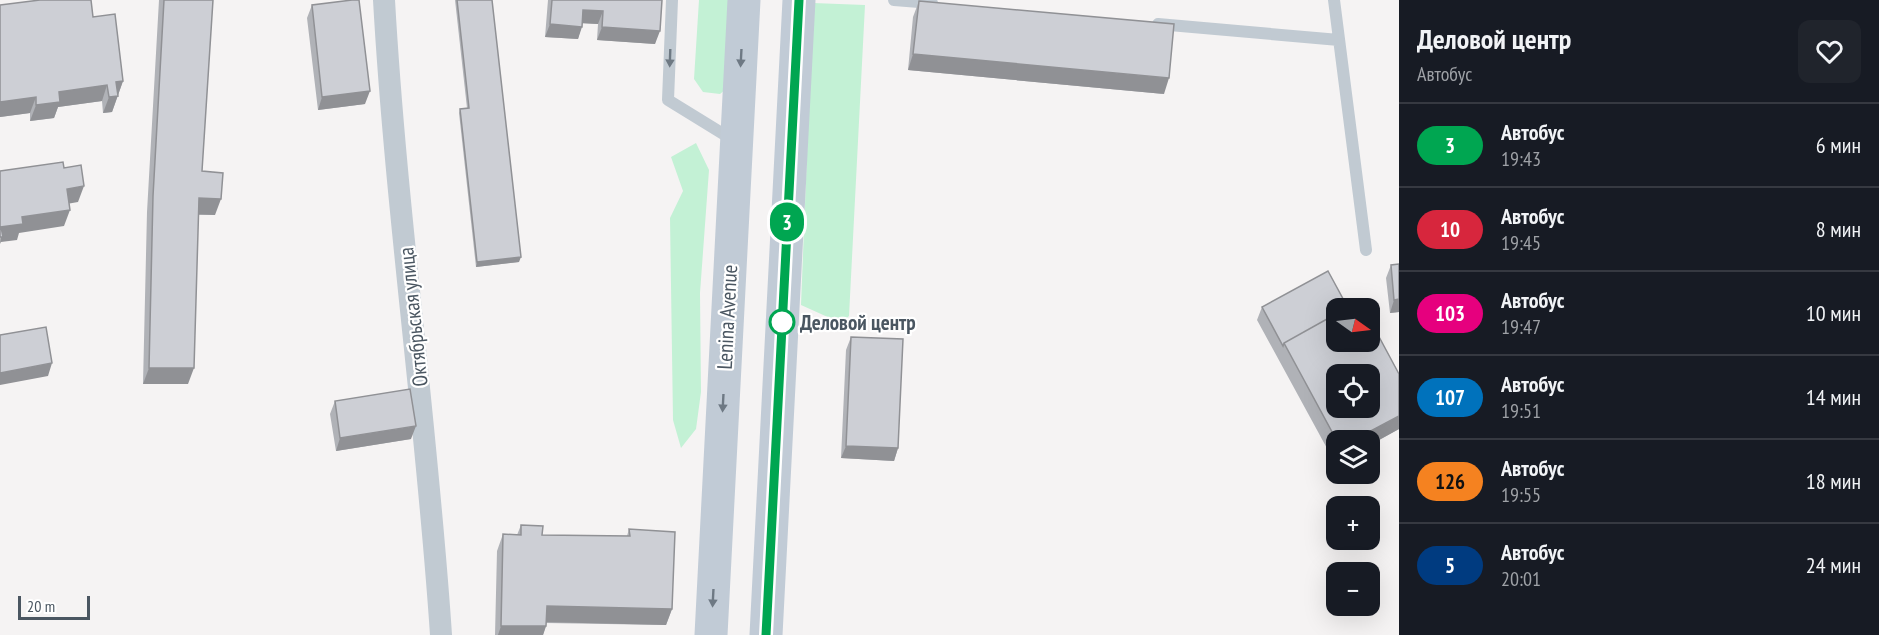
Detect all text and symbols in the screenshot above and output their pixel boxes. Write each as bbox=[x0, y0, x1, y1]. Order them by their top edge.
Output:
text: Деловой центр bbox=[1417, 20, 1571, 57]
button: heart bbox=[1798, 20, 1861, 83]
one-way arrow bbox=[665, 49, 674, 68]
one-way arrow bbox=[736, 49, 745, 68]
text: Автобус bbox=[1417, 61, 1472, 87]
text: Автобус bbox=[1501, 118, 1564, 146]
text: 6 мин bbox=[1816, 131, 1861, 159]
text: 3 bbox=[1445, 132, 1455, 159]
text: 19:43 bbox=[1501, 146, 1541, 172]
line badge: 3 bbox=[768, 202, 806, 242]
text: Автобус bbox=[1501, 202, 1564, 230]
text: 3 bbox=[782, 209, 792, 236]
text: 8 мин bbox=[1816, 215, 1861, 243]
text: 10 bbox=[1440, 216, 1460, 243]
text: 19:45 bbox=[1501, 230, 1541, 256]
street label: Октябрьская улица bbox=[392, 246, 434, 388]
street label: Lenina Avenue bbox=[711, 264, 743, 370]
text: Автобус bbox=[1501, 286, 1564, 314]
north arrow bbox=[1326, 298, 1380, 352]
map controls bbox=[1326, 298, 1380, 616]
text: 10 мин bbox=[1806, 299, 1861, 327]
text: 103 bbox=[1435, 300, 1465, 327]
marker: Деловой центр bbox=[769, 309, 795, 335]
place label: Деловой центр bbox=[800, 309, 916, 336]
text: 19:47 bbox=[1501, 314, 1541, 340]
button: locate bbox=[1326, 364, 1380, 418]
text: Автобус bbox=[1501, 370, 1564, 398]
text: 14 мин bbox=[1806, 383, 1861, 411]
text: 107 bbox=[1435, 384, 1465, 411]
one-way arrow bbox=[718, 394, 727, 413]
text: 19:51 bbox=[1501, 398, 1541, 424]
button: layers bbox=[1326, 430, 1380, 484]
text: Автобус bbox=[1501, 454, 1564, 482]
text: 18 мин bbox=[1806, 467, 1861, 495]
text: 126 bbox=[1435, 468, 1465, 495]
text: 19:55 bbox=[1501, 482, 1541, 508]
button: + bbox=[1326, 496, 1380, 550]
text: Автобус bbox=[1501, 538, 1564, 566]
text: 24 мин bbox=[1806, 551, 1861, 579]
text: 5 bbox=[1445, 552, 1455, 579]
button: − bbox=[1326, 562, 1380, 616]
text: 20:01 bbox=[1501, 566, 1541, 592]
one-way arrow bbox=[708, 589, 718, 608]
scale bar bbox=[18, 593, 90, 620]
text: 20 m bbox=[27, 596, 55, 616]

